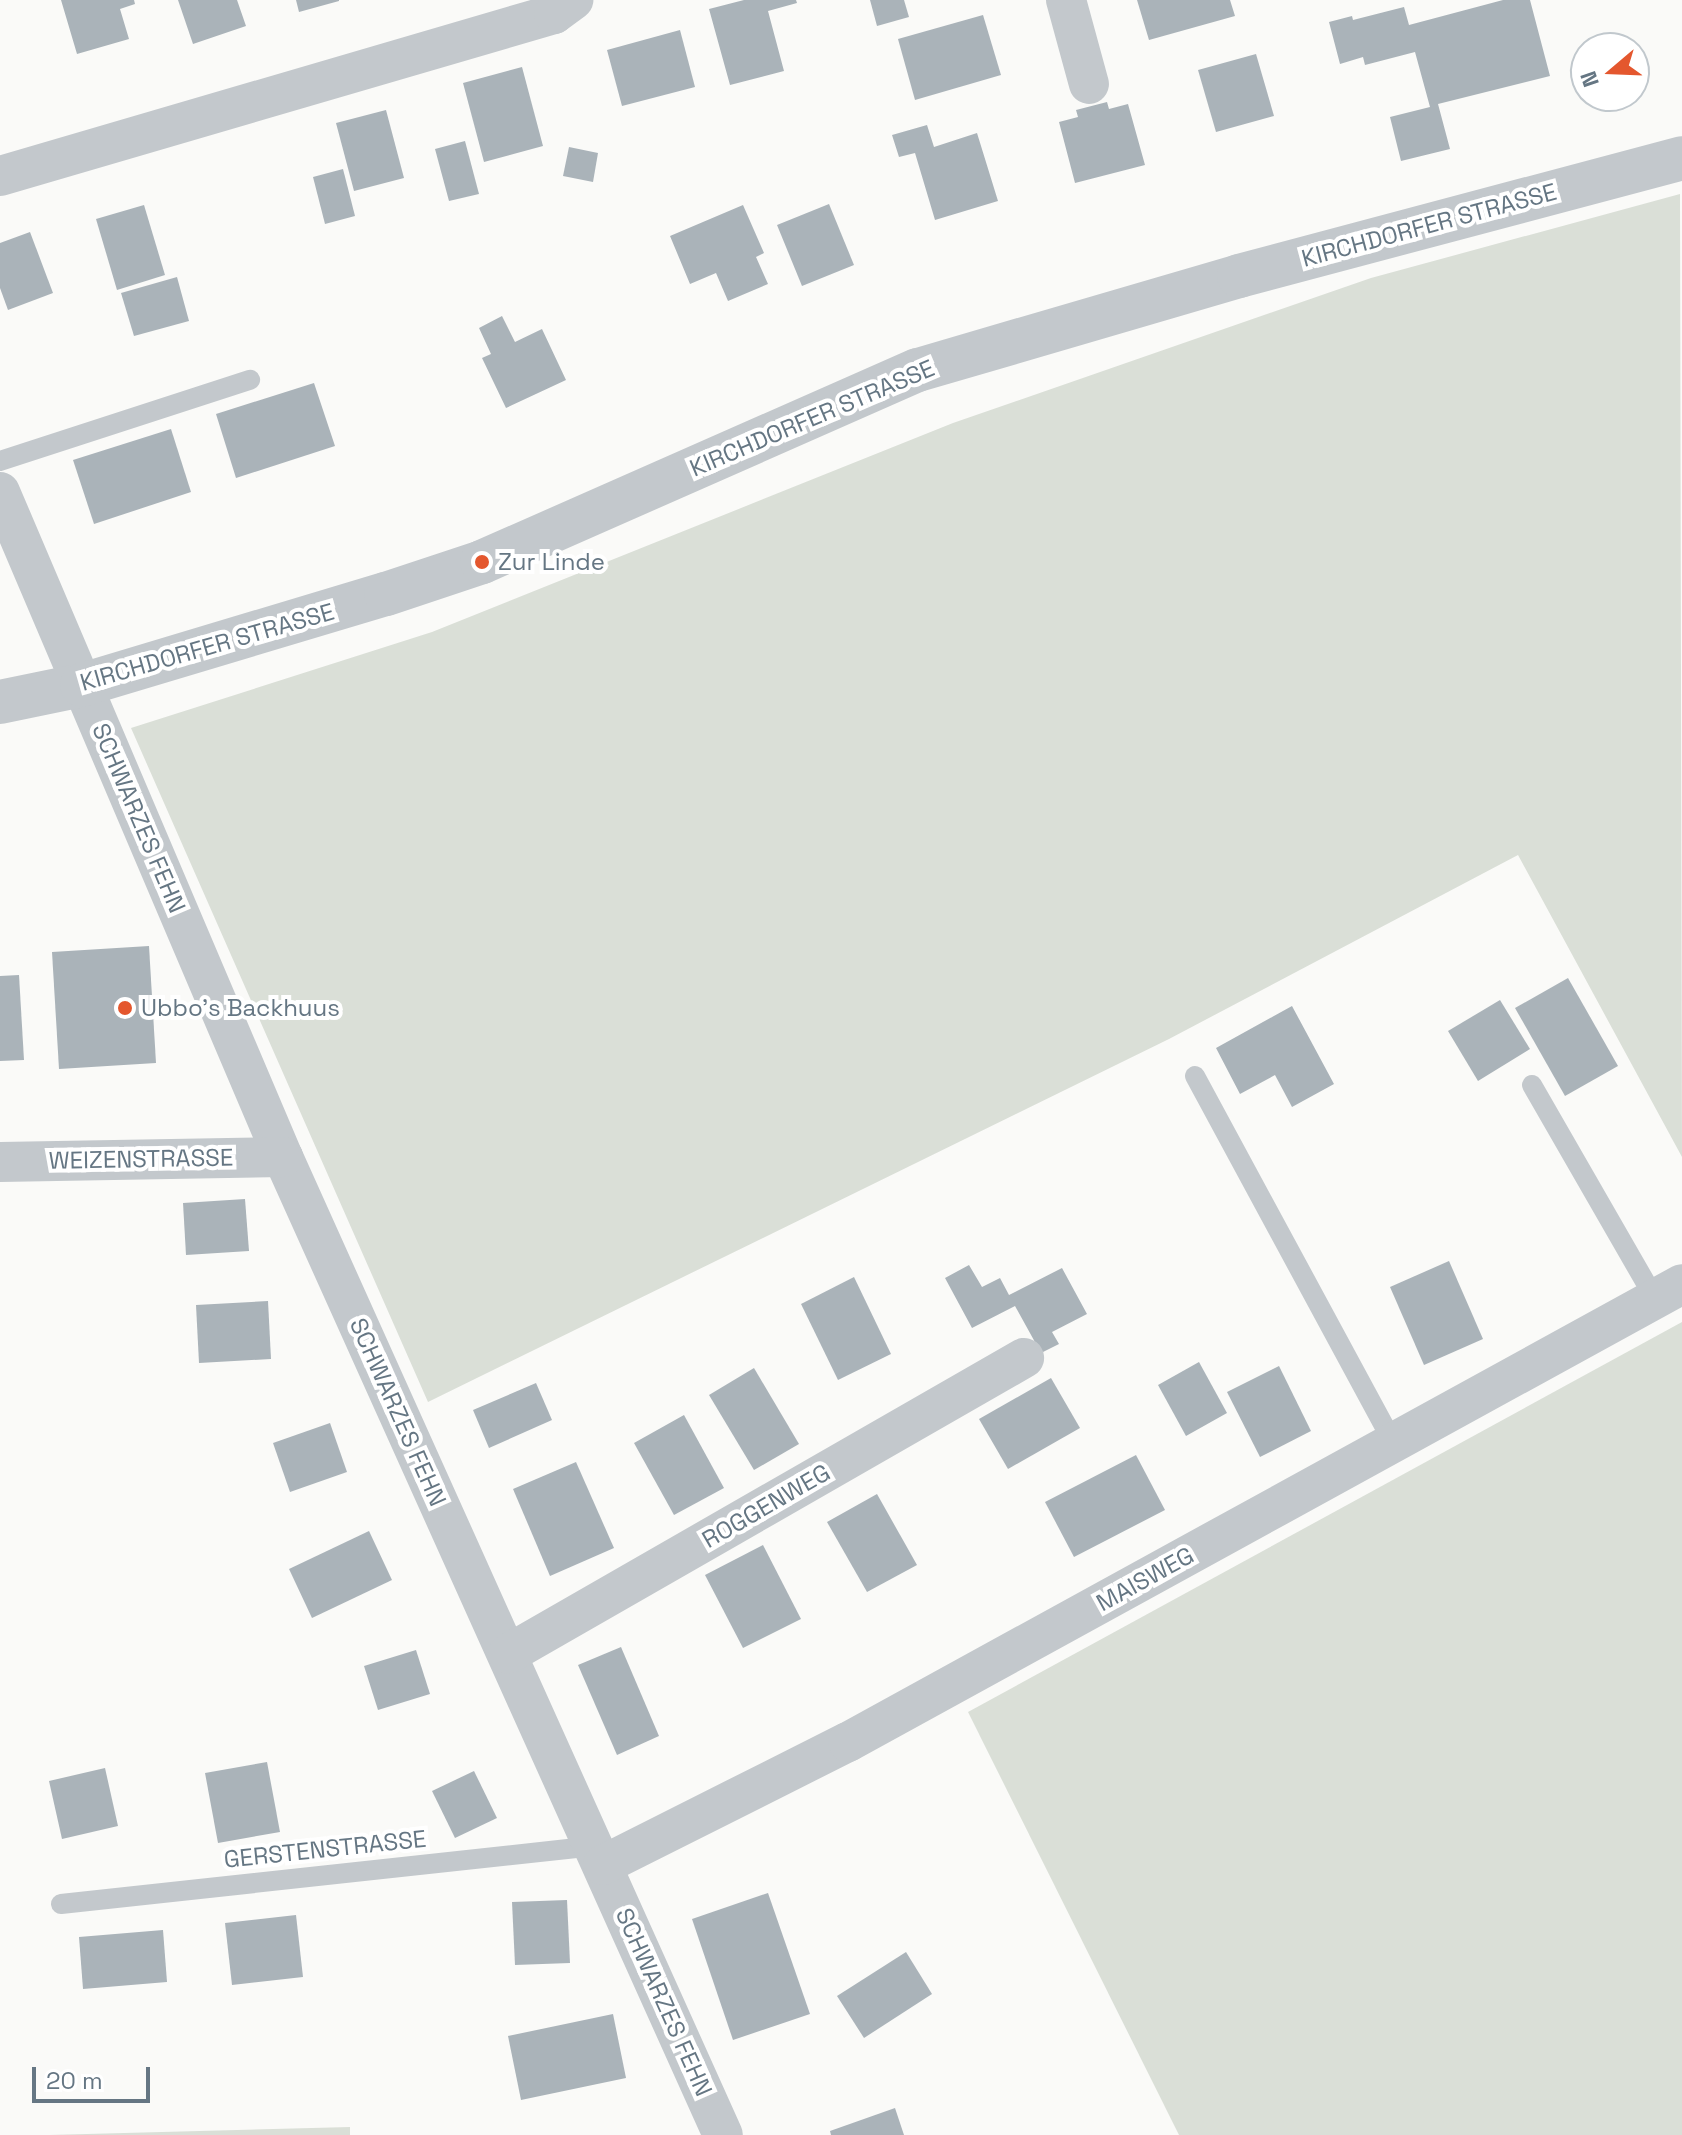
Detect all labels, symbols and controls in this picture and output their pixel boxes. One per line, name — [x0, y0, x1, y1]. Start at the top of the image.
north arrow — [1570, 32, 1650, 112]
text: N — [1574, 68, 1605, 91]
street label: KIRCHDORFER STRASSE — [1298, 177, 1560, 273]
street label: KIRCHDORFER STRASSE — [685, 353, 939, 483]
place label: Zur Linde — [498, 548, 605, 576]
marker: Zur Linde — [473, 553, 491, 571]
street label: KIRCHDORFER STRASSE — [77, 597, 337, 697]
street label: SCHWARZES FEHN — [86, 719, 192, 917]
place label: Ubbo's Backhuus — [141, 994, 340, 1022]
marker: Ubbo's Backhuus — [116, 999, 134, 1017]
street label: WEIZENSTRASSE — [48, 1143, 234, 1175]
street label: SCHWARZES FEHN — [344, 1313, 452, 1511]
street label: ROGGENWEG — [697, 1458, 835, 1554]
street label: MAISWEG — [1091, 1541, 1199, 1617]
street label: GERSTENSTRASSE — [222, 1824, 428, 1874]
street label: SCHWARZES FEHN — [610, 1903, 718, 2101]
scale bar — [36, 2051, 154, 2101]
text: 20 m — [46, 2065, 103, 2096]

